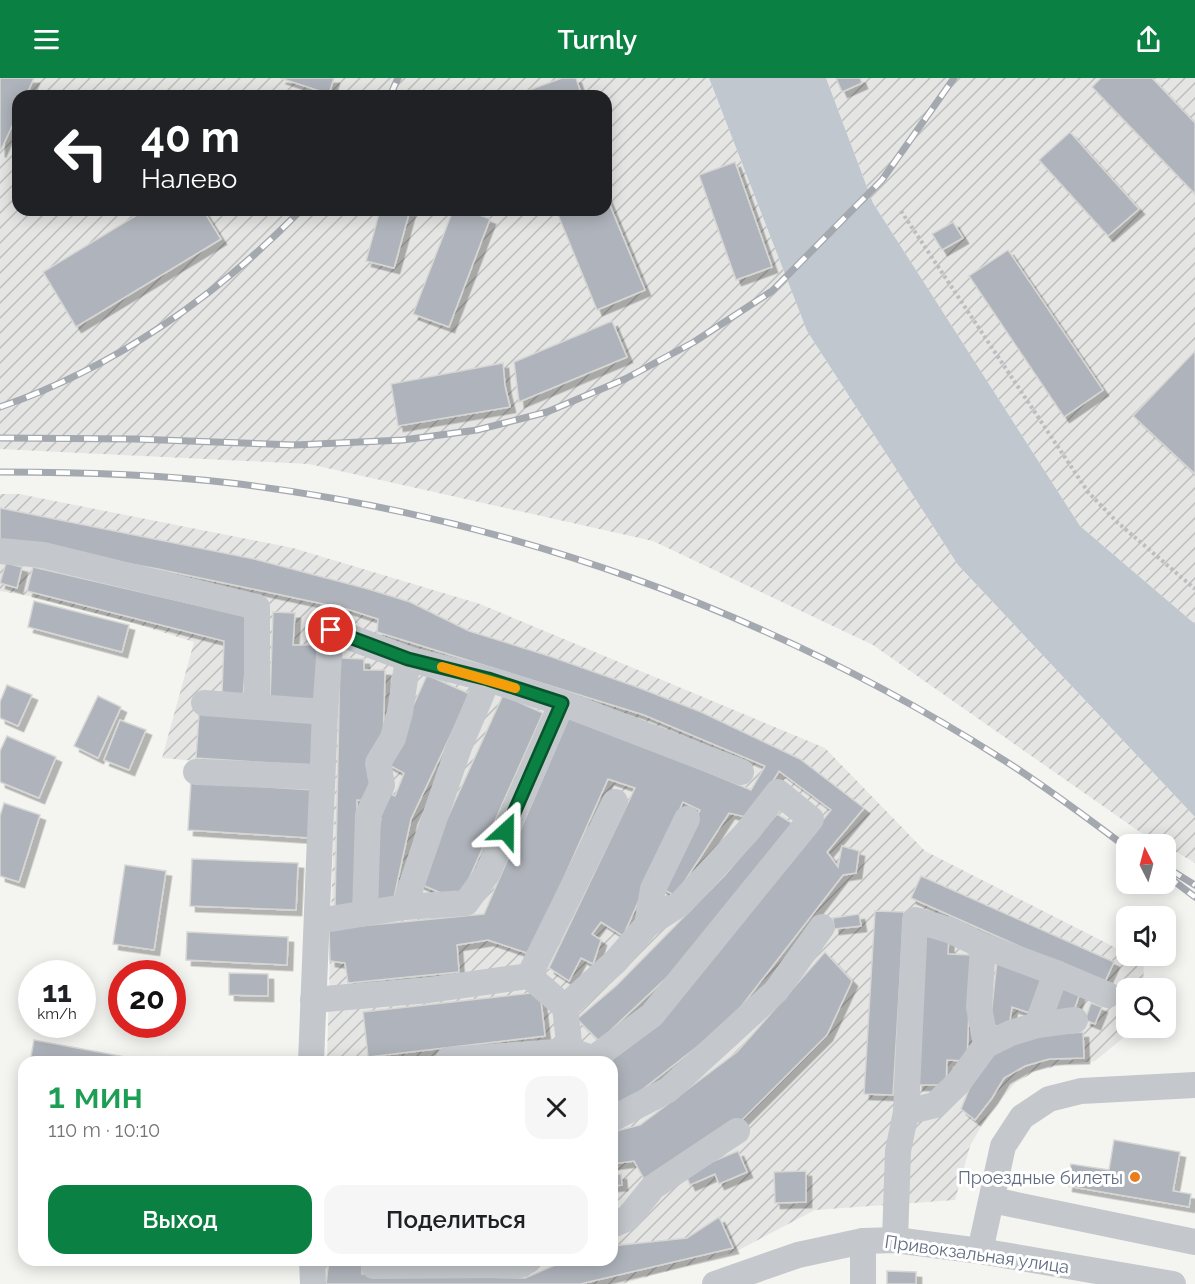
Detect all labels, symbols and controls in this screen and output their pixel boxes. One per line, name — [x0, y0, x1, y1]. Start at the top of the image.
icon: menu — [30, 23, 63, 56]
icon: share — [1132, 23, 1165, 56]
text: Turnly — [558, 24, 637, 55]
text: 40 m — [141, 113, 240, 162]
icon: left — [42, 114, 120, 192]
text: Налево — [141, 163, 237, 194]
pin — [305, 604, 356, 655]
icon: arrive — [314, 613, 347, 646]
position arrow — [474, 799, 538, 863]
north arrow — [1116, 834, 1176, 894]
map controls — [1116, 834, 1176, 1038]
button: sound — [1116, 906, 1176, 966]
speed limit sign: 20 — [108, 960, 186, 1038]
text: 11 — [42, 974, 72, 1009]
button: search — [1116, 978, 1176, 1038]
text: km/h — [37, 1005, 77, 1023]
text: 1 мин — [48, 1074, 143, 1116]
button: close — [525, 1076, 588, 1139]
text: 110 m · 10:10 — [48, 1118, 160, 1142]
place label: Проездные билеты — [958, 1167, 1123, 1188]
marker: Проездные билеты — [1128, 1170, 1142, 1184]
button: Выход — [48, 1185, 312, 1254]
button: Поделиться — [324, 1185, 588, 1254]
street label: Привокзальная улица — [883, 1231, 1071, 1277]

